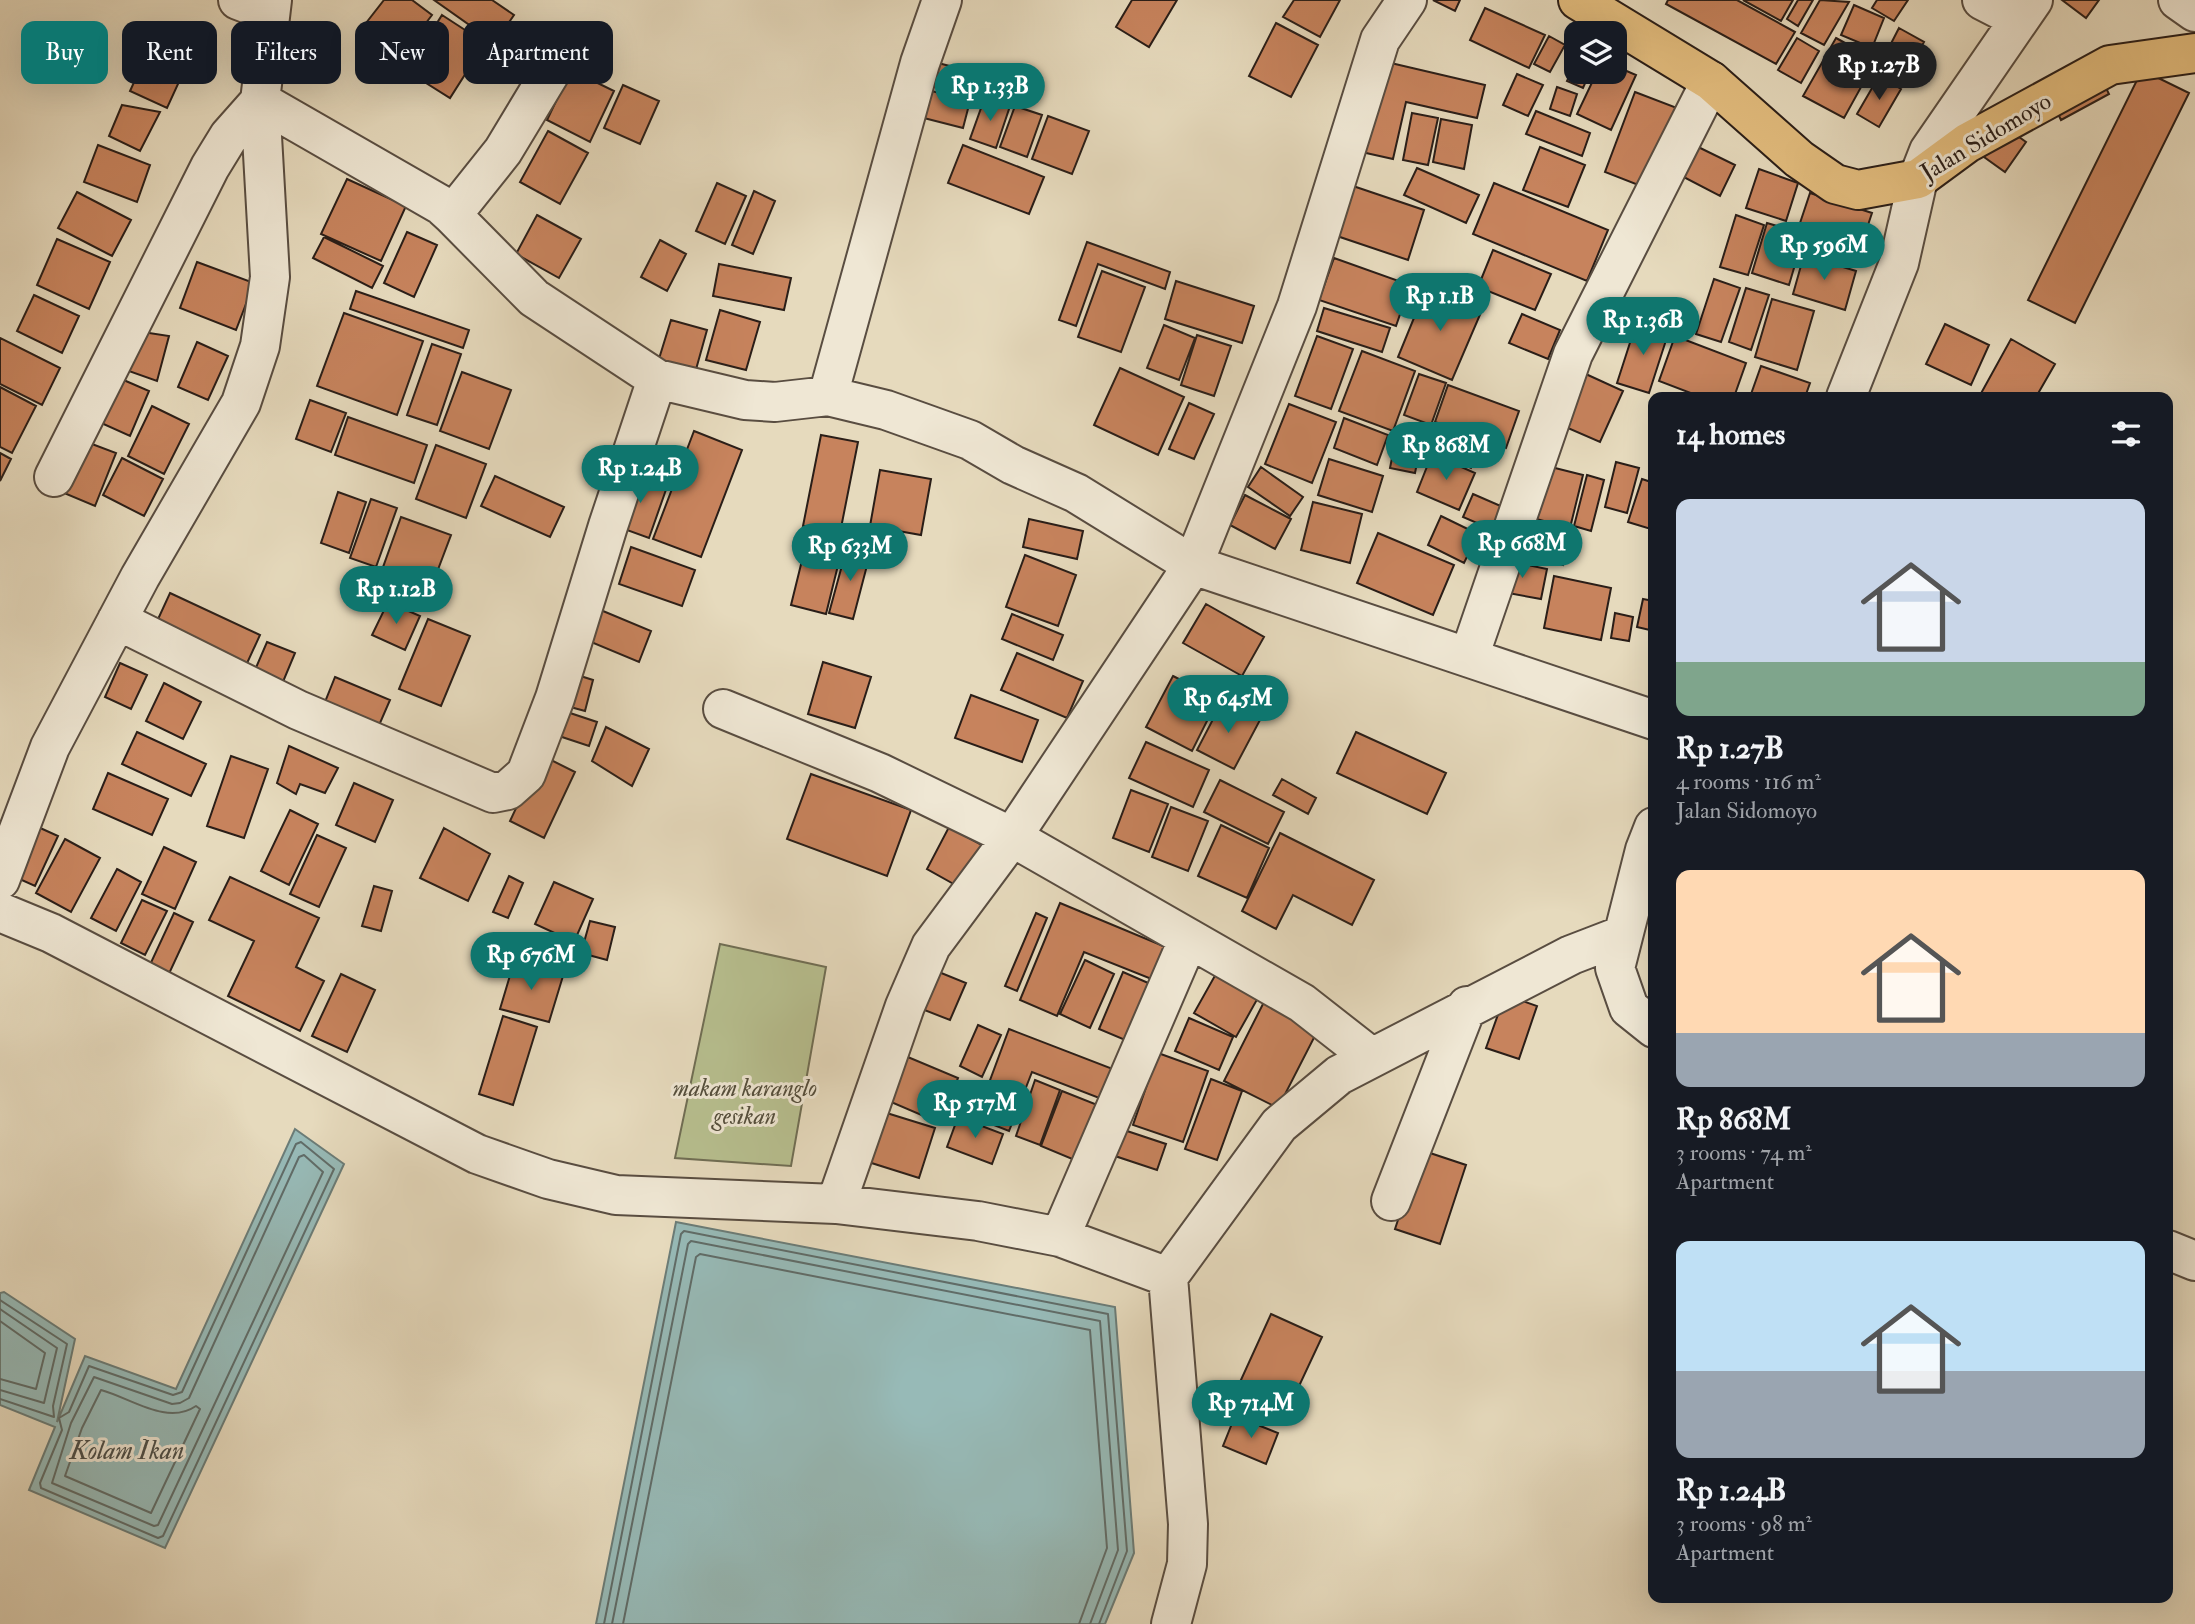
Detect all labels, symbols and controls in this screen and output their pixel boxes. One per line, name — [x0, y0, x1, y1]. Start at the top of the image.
chip: Buy — [21, 21, 108, 84]
chip: Rent — [122, 21, 217, 84]
chip: Filters — [231, 21, 341, 84]
chip: New — [355, 21, 449, 84]
chip: Apartment — [463, 21, 613, 84]
map controls — [1564, 21, 1627, 84]
button: layers — [1564, 21, 1627, 84]
pin: Rp 1.27B — [1807, 42, 1951, 102]
text: Rp 1.27B — [1838, 50, 1920, 79]
pin: Rp 1.33B — [918, 64, 1062, 123]
text: Rp 1.33B — [951, 71, 1029, 100]
street label: Jalan Sidomoyo — [1914, 86, 2057, 189]
pin: Rp 596M — [1759, 222, 1889, 282]
text: Rp 596M — [1780, 230, 1868, 259]
pin: Rp 1.1B — [1375, 274, 1505, 333]
text: Rp 1.1B — [1406, 281, 1474, 310]
pin: Rp 1.36B — [1571, 298, 1715, 357]
text: Rp 1.36B — [1602, 305, 1684, 334]
icon: filters — [2107, 415, 2145, 453]
text: 14 homes — [1676, 416, 1785, 453]
pin: Rp 868M — [1381, 422, 1511, 482]
text: Rp 868M — [1402, 430, 1490, 459]
pin: Rp 1.24B — [568, 446, 712, 505]
text: Rp 1.24B — [598, 453, 682, 482]
pin: Rp 668M — [1457, 520, 1587, 580]
pin: Rp 633M — [785, 524, 915, 583]
text: Rp 668M — [1477, 528, 1567, 557]
text: Rp 633M — [808, 531, 892, 560]
icon: home — [1848, 544, 1974, 670]
pin: Rp 1.12B — [324, 566, 468, 626]
text: Rp 1.12B — [356, 574, 436, 603]
pin: Rp 645M — [1163, 676, 1293, 735]
text: Rp 645M — [1183, 683, 1273, 712]
text: Rp 1.27B — [1676, 730, 1784, 767]
text: 4 rooms · 116 m² — [1676, 767, 1821, 796]
text: Jalan Sidomoyo — [1676, 796, 1817, 825]
icon: home — [1848, 915, 1974, 1041]
pin: Rp 676M — [466, 932, 596, 992]
text: Rp 676M — [487, 940, 575, 969]
park label: makam karanglo gesikan — [673, 1073, 817, 1132]
pin: Rp 517M — [910, 1080, 1040, 1140]
text: Rp 517M — [933, 1088, 1017, 1117]
text: Rp 868M — [1676, 1101, 1791, 1138]
text: 3 rooms · 74 m² — [1676, 1138, 1812, 1167]
text: Apartment — [1676, 1167, 1774, 1196]
icon: home — [1848, 1286, 1974, 1412]
pin: Rp 714M — [1186, 1380, 1316, 1440]
text: Rp 714M — [1208, 1388, 1294, 1417]
water label: Kolam Ikan — [68, 1435, 184, 1467]
text: Rp 1.24B — [1676, 1472, 1787, 1509]
text: 3 rooms · 98 m² — [1676, 1509, 1812, 1538]
text: Apartment — [1676, 1538, 1774, 1567]

